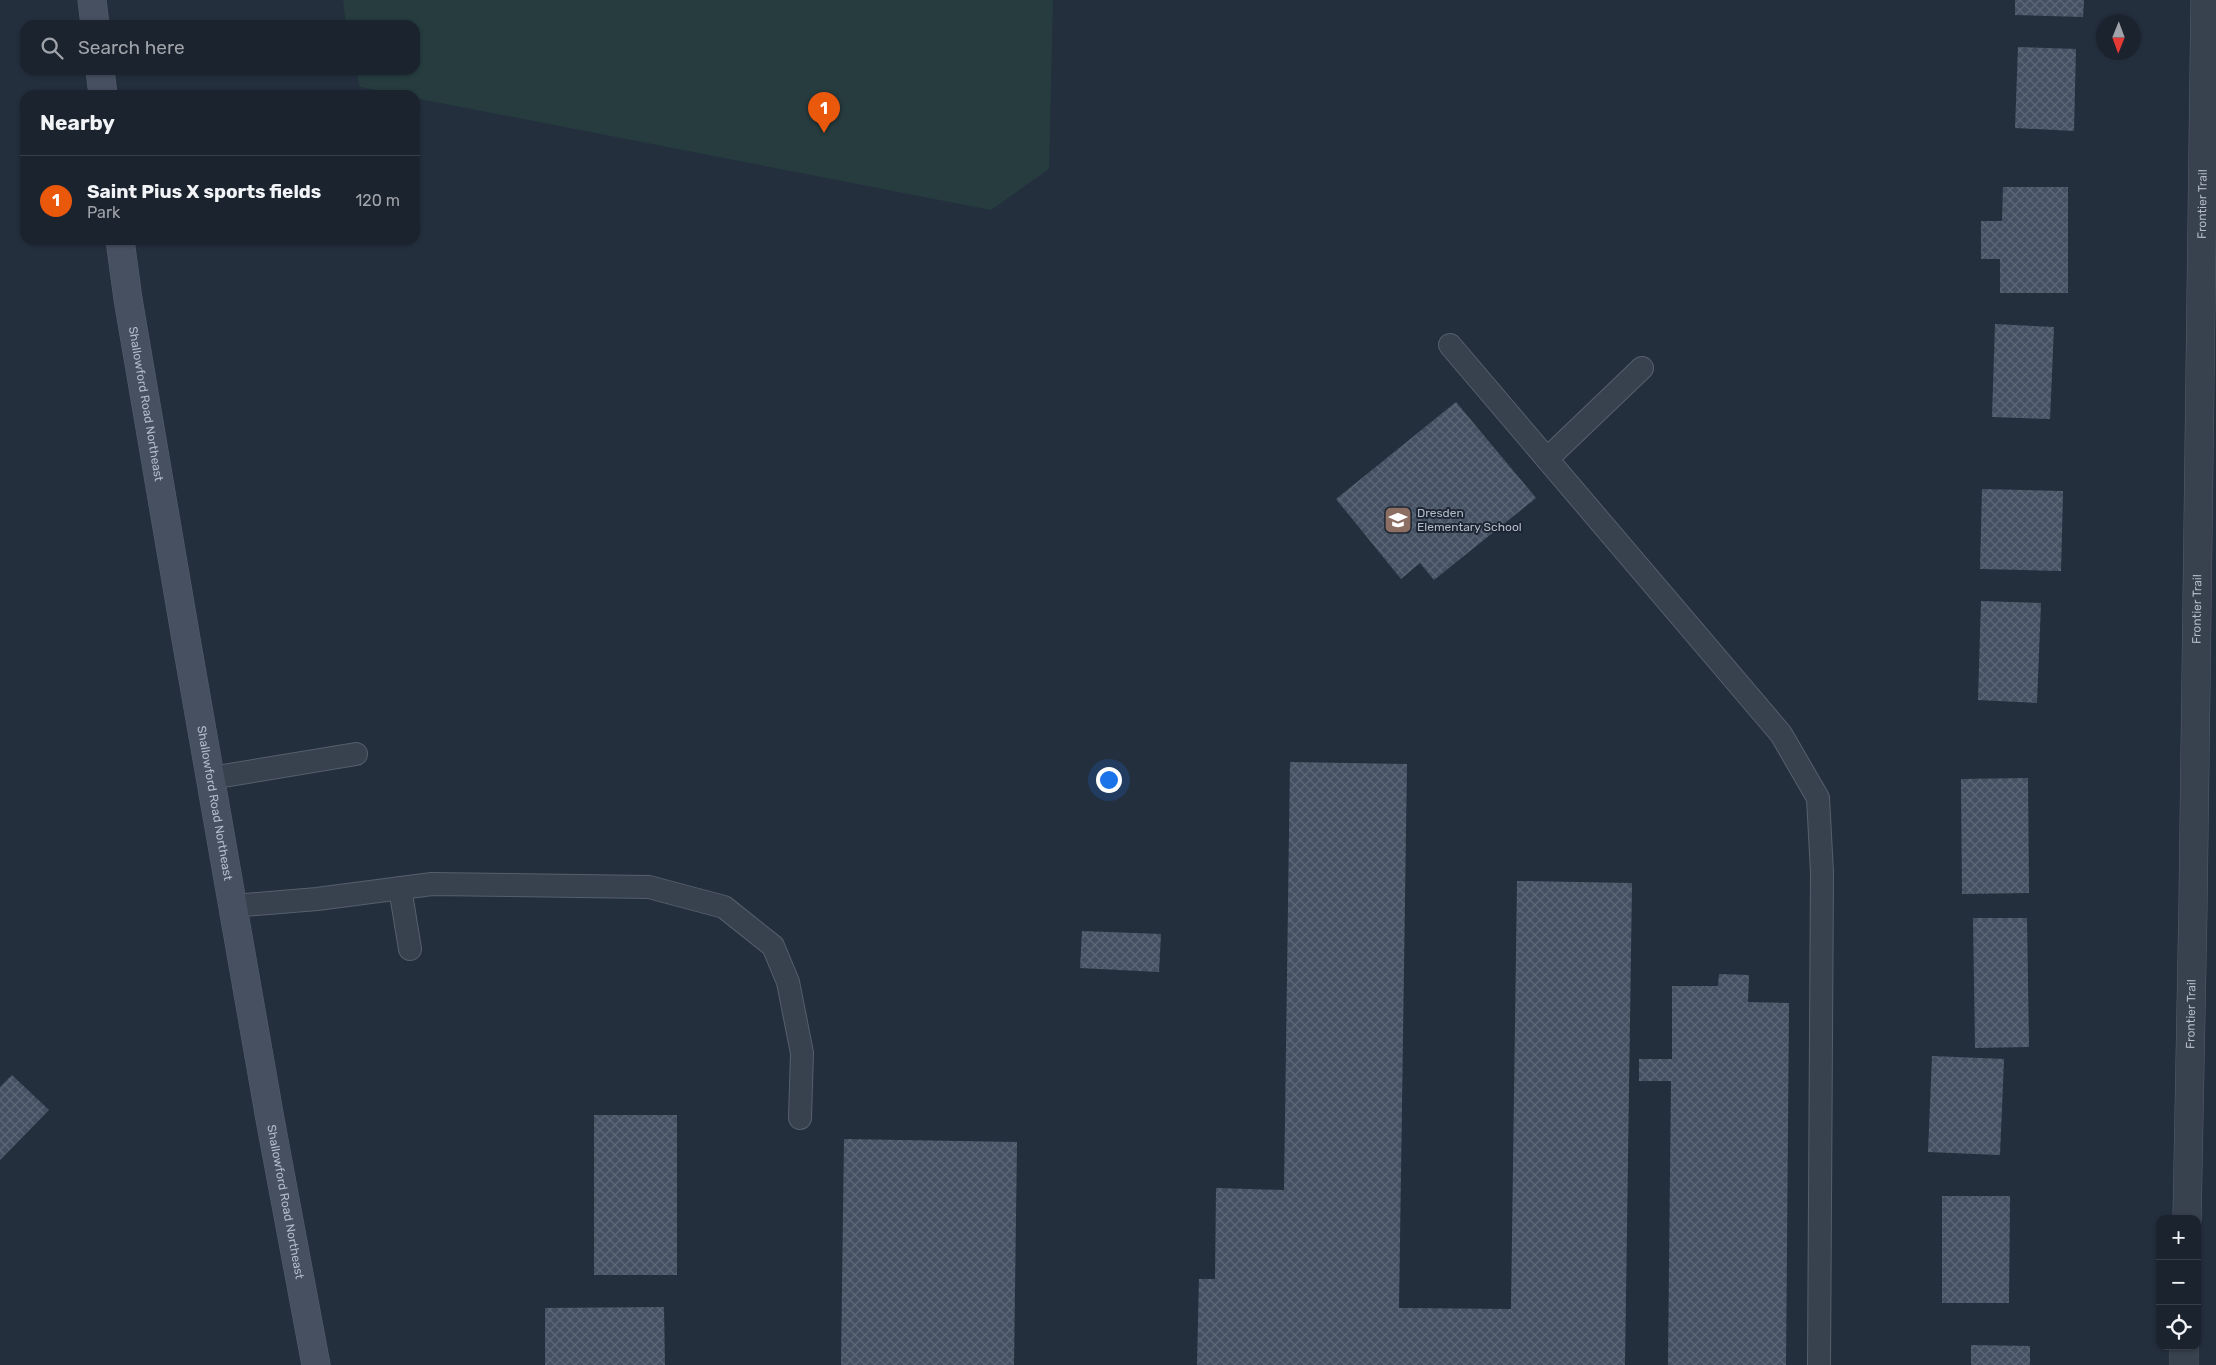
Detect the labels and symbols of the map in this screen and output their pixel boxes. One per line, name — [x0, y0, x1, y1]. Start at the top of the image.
north arrow — [2096, 15, 2141, 60]
pin: 1 — [808, 92, 840, 133]
street label: Frontier Trail — [2195, 169, 2210, 239]
street label: Shallowford Road Northeast — [126, 325, 166, 483]
school or university icon: Dresden Elementary School — [1383, 505, 1413, 535]
place label: Dresden Elementary School — [1417, 506, 1522, 534]
street label: Frontier Trail — [2189, 574, 2204, 644]
street label: Shallowford Road Northeast — [194, 725, 235, 882]
your location — [1096, 767, 1122, 793]
street label: Frontier Trail — [2183, 979, 2199, 1049]
street label: Shallowford Road Northeast — [264, 1123, 307, 1281]

